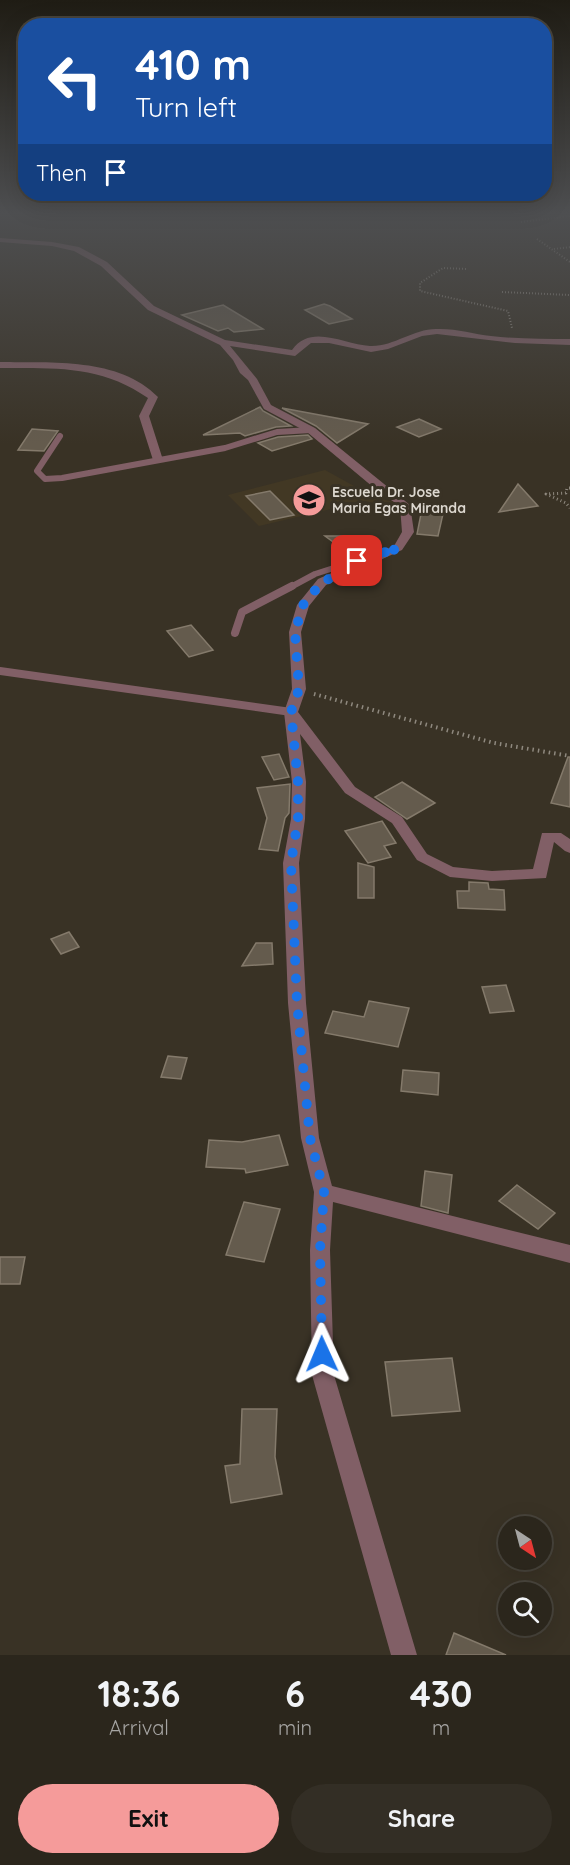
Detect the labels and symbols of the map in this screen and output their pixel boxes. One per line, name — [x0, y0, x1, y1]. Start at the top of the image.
school or university icon: Escuela Dr. Jose Maria Egas Miranda — [291, 482, 327, 518]
place label: Escuela Dr. Jose Maria Egas Miranda — [332, 483, 466, 517]
pin — [331, 535, 382, 586]
position arrow — [290, 1322, 354, 1386]
north arrow — [498, 1516, 552, 1570]

